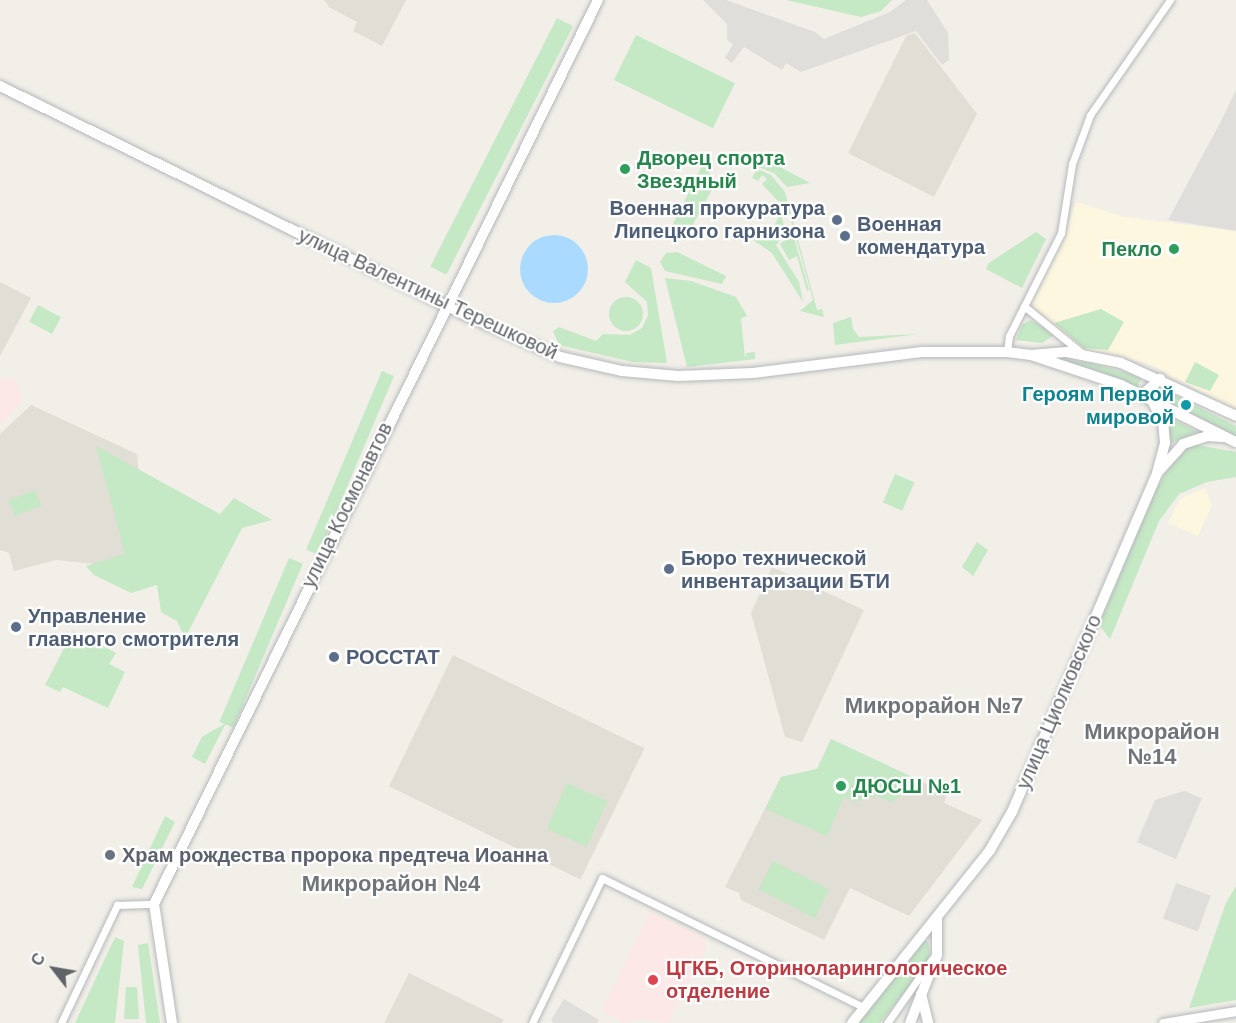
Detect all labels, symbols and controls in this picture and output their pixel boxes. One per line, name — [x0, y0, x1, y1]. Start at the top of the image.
place label: Дворец спорта Звездный — [637, 146, 785, 193]
marker: Дворец спорта Звездный — [618, 162, 632, 176]
place label: Военная прокуратура Липецкого гарнизона — [609, 196, 825, 243]
marker: Военная прокуратура Липецкого гарнизона — [830, 213, 844, 227]
place label: Военная комендатура — [857, 213, 985, 260]
street label: улица Валентины Терешковой — [294, 223, 562, 365]
marker: Военная комендатура — [838, 229, 852, 243]
place label: Пекло — [1102, 237, 1162, 261]
marker: Пекло — [1167, 242, 1181, 256]
place label: Героям Первой мировой — [1022, 382, 1174, 429]
marker: Героям Первой мировой — [1179, 398, 1193, 412]
street label: улица Космонавтов — [296, 418, 398, 592]
place label: Бюро технической инвентаризации БТИ — [681, 546, 890, 593]
marker: Бюро технической инвентаризации БТИ — [662, 562, 676, 576]
place label: Управление главного смотрителя — [28, 604, 239, 651]
street label: улица Циолковского — [1011, 611, 1107, 793]
marker: Управление главного смотрителя — [9, 620, 23, 634]
place label: РОССТАТ — [346, 645, 440, 669]
marker: РОССТАТ — [327, 650, 341, 664]
district label: Микрорайон №7 — [845, 693, 1023, 719]
district label: Микрорайон №14 — [1084, 718, 1220, 770]
place label: ДЮСШ №1 — [853, 774, 961, 798]
marker: ДЮСШ №1 — [834, 779, 848, 793]
place label: Храм рождества пророка предтеча Иоанна — [122, 843, 548, 867]
marker: Храм рождества пророка предтеча Иоанна — [103, 848, 117, 862]
district label: Микрорайон №4 — [302, 871, 480, 897]
north arrow — [24, 939, 84, 999]
text: С — [28, 950, 48, 969]
place label: ЦГКБ, Оториноларингологическое отделение — [666, 957, 1007, 1004]
marker: ЦГКБ, Оториноларингологическое отделение — [644, 971, 662, 989]

